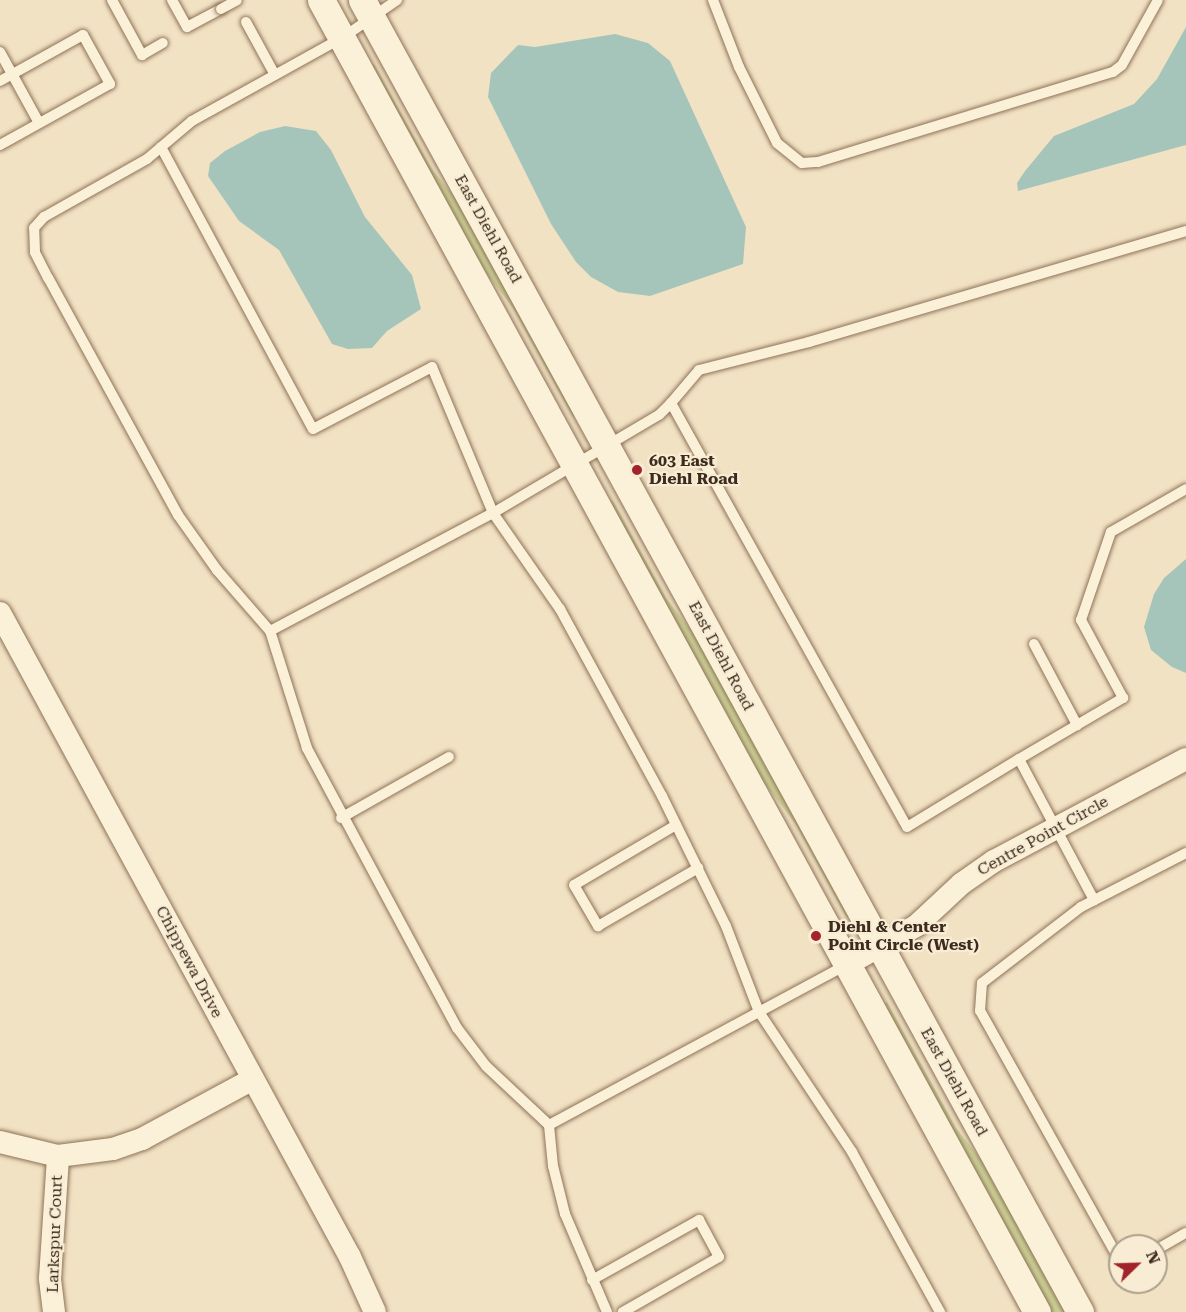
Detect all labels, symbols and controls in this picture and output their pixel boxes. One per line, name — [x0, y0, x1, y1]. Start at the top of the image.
street label: East Diehl Road — [450, 171, 526, 287]
place label: 603 East Diehl Road — [649, 451, 738, 489]
marker: 603 East Diehl Road — [630, 463, 644, 477]
street label: East Diehl Road — [684, 598, 758, 714]
street label: Centre Point Circle — [974, 792, 1112, 880]
street label: Chippewa Drive — [151, 903, 227, 1021]
place label: Diehl & Center Point Circle (West) — [828, 917, 979, 955]
marker: Diehl & Center Point Circle (West) — [809, 929, 823, 943]
street label: East Diehl Road — [916, 1024, 992, 1140]
street label: Larkspur Court — [43, 1175, 67, 1293]
north arrow — [1108, 1234, 1168, 1294]
text: N — [1142, 1248, 1164, 1267]

